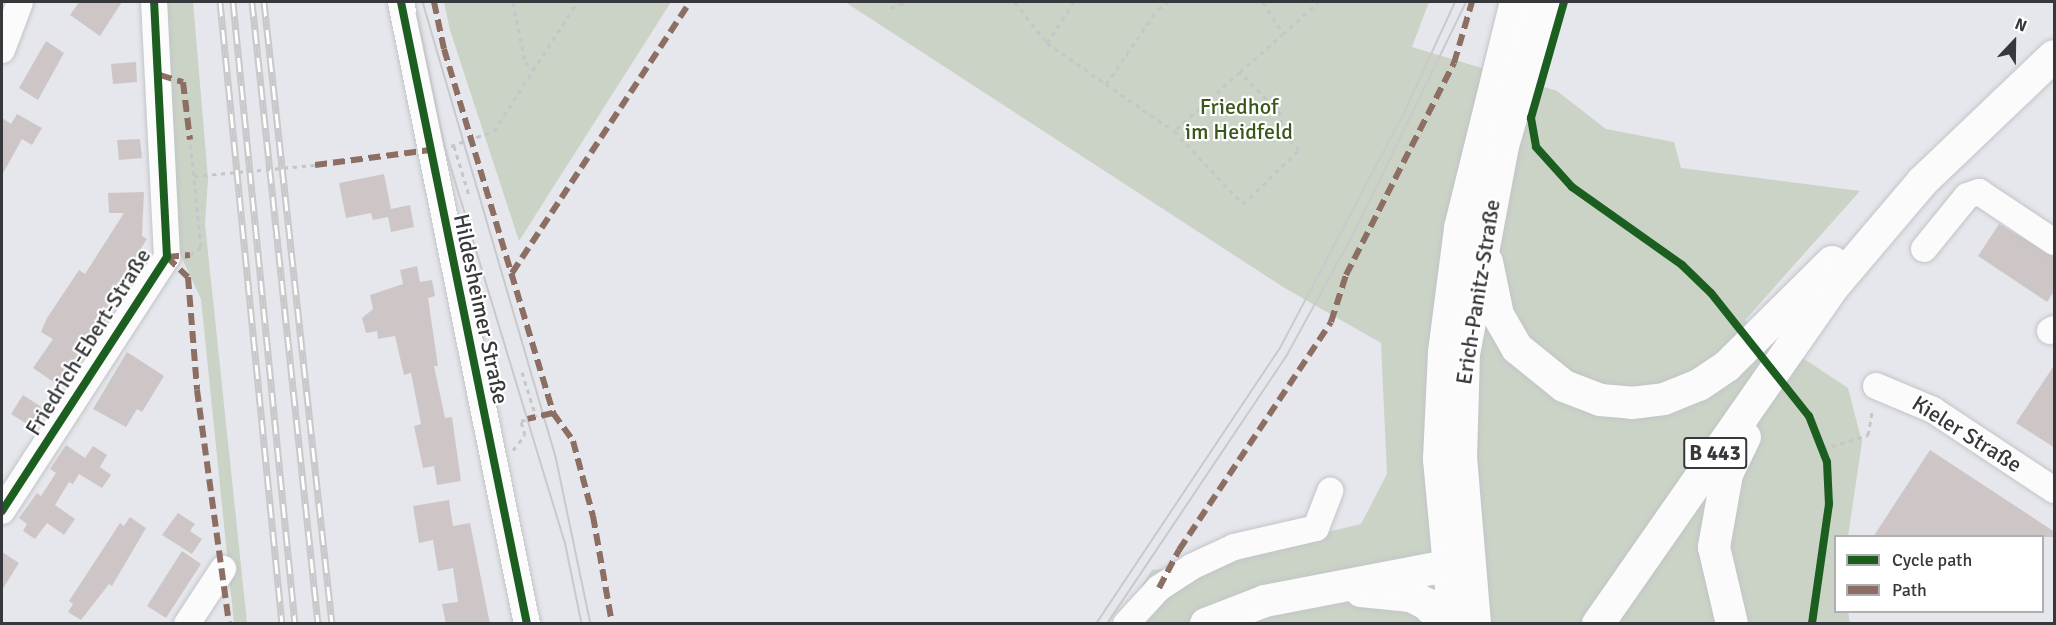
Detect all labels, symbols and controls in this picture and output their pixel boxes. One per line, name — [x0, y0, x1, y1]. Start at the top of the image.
north arrow — [1984, 12, 2044, 72]
text: N — [2012, 14, 2030, 37]
park label: Friedhof im Heidfeld — [1185, 93, 1293, 144]
street label: Erich-Panitz-Straße — [1450, 198, 1506, 386]
street label: Hildesheimer Straße — [448, 212, 514, 406]
street label: Friedrich-Ebert-Straße — [20, 244, 156, 440]
street label: Kieler Straße — [1907, 390, 2027, 478]
road number: B 443 — [1682, 435, 1748, 471]
legend — [1834, 535, 2044, 613]
text: Cycle path — [1892, 549, 1972, 571]
text: Path — [1892, 579, 1927, 601]

